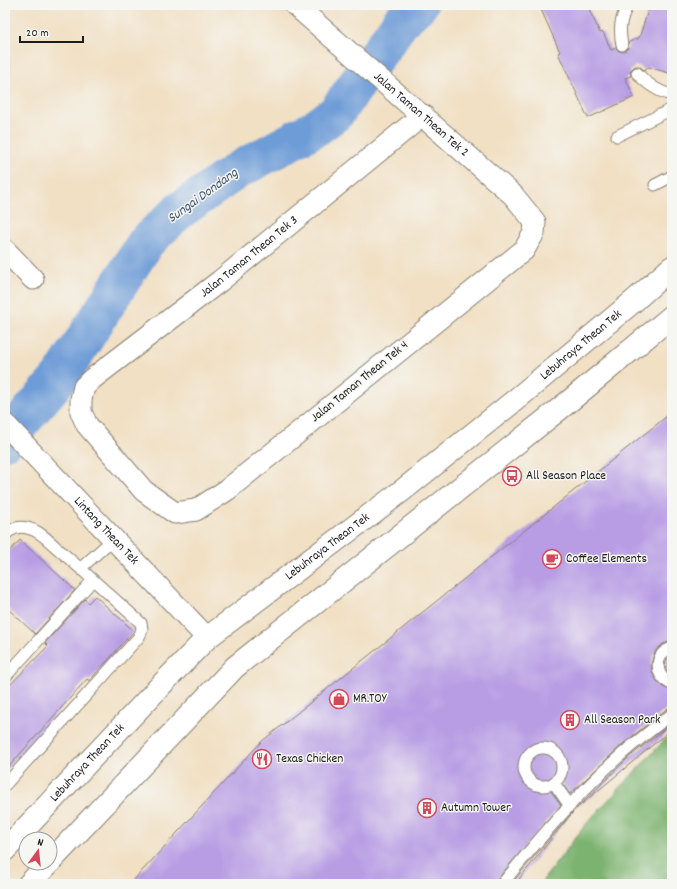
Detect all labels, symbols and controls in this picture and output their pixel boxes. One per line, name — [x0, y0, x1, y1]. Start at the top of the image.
scale bar — [20, 18, 83, 44]
text: 20 m — [26, 25, 49, 42]
street label: Jalan Taman Thean Tek 2 — [369, 68, 473, 162]
water label: Sungai Dondang — [164, 163, 243, 228]
street label: Jalan Taman Thean Tek 3 — [196, 211, 302, 302]
street label: Lebuhraya Thean Tek — [536, 305, 626, 385]
street label: Jalan Taman Thean Tek 4 — [307, 337, 413, 427]
bus stop icon: All Season Place — [501, 465, 523, 487]
place label: All Season Place — [526, 467, 606, 486]
street label: Lintang Thean Tek — [69, 493, 143, 569]
street label: Lebuhraya Thean Tek — [281, 509, 374, 585]
cafe icon: Coffee Elements — [541, 548, 563, 570]
place label: Coffee Elements — [566, 550, 647, 569]
shop icon: MR.TOY — [328, 688, 350, 710]
place label: MR.TOY — [353, 690, 388, 709]
building icon: All Season Park — [559, 709, 581, 731]
place label: All Season Park — [584, 711, 660, 730]
street label: Lebuhraya Thean Tek — [46, 719, 129, 806]
restaurant icon: Texas Chicken — [251, 748, 273, 770]
place label: Texas Chicken — [276, 750, 343, 769]
building icon: Autumn Tower — [416, 797, 438, 819]
place label: Autumn Tower — [441, 799, 511, 818]
north arrow — [18, 831, 58, 871]
text: N — [35, 835, 45, 852]

